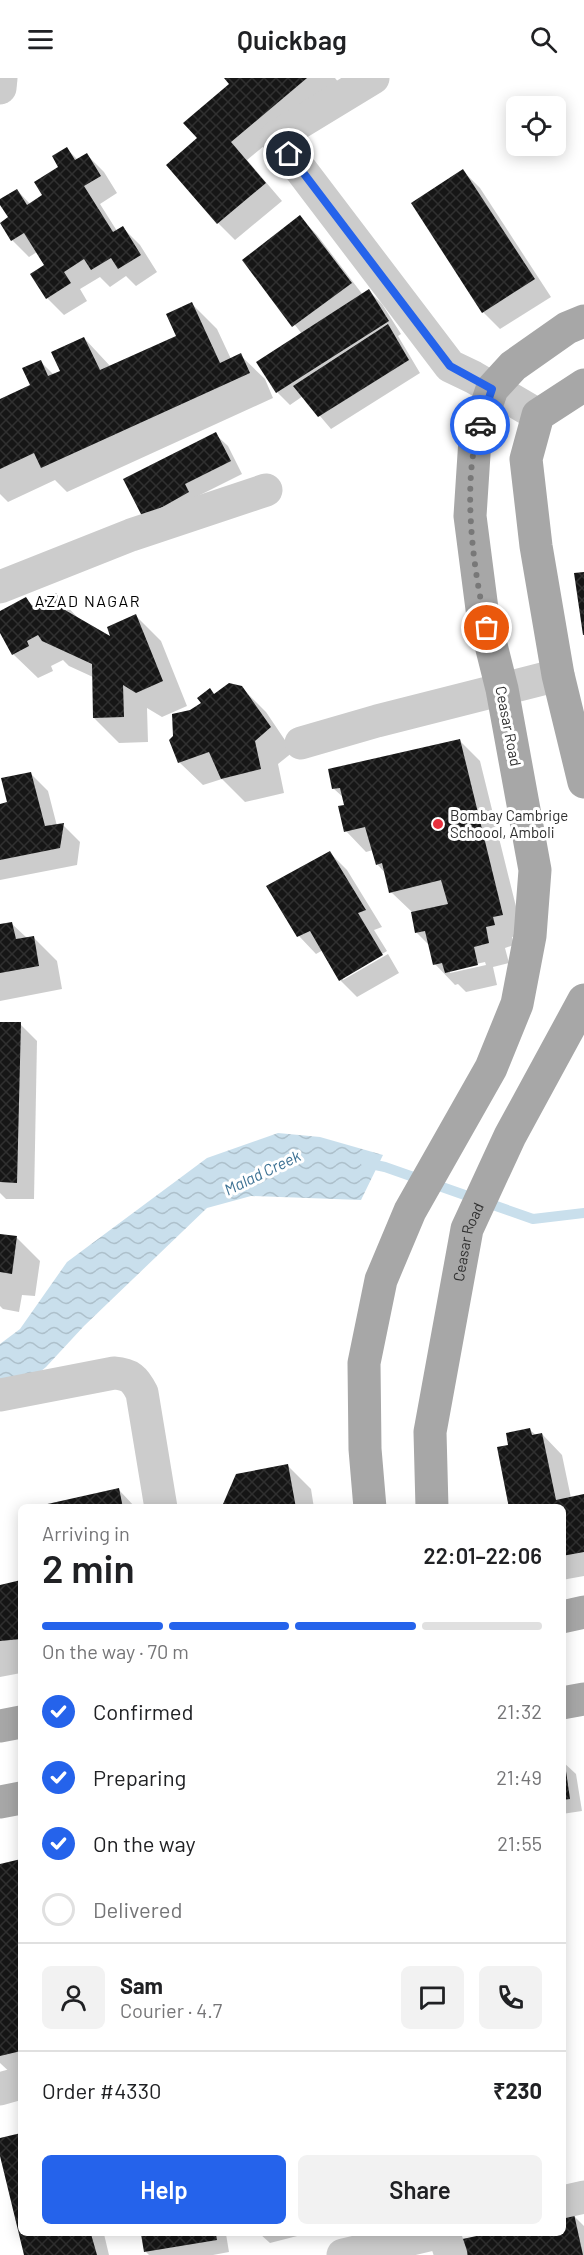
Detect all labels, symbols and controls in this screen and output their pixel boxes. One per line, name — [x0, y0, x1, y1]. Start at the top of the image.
icon: menu — [24, 23, 57, 56]
text: Quickbag — [237, 23, 347, 55]
icon: search — [527, 23, 560, 56]
map controls — [506, 96, 566, 156]
button: locate — [506, 96, 566, 156]
pin — [263, 128, 314, 179]
icon: home — [272, 137, 305, 170]
courier — [450, 395, 510, 455]
icon: car — [464, 409, 497, 442]
district label: AZAD NAGAR — [35, 591, 141, 610]
pin — [461, 602, 512, 653]
icon: bag — [470, 611, 503, 644]
street label: Ceasar Road — [492, 684, 526, 768]
place label: Bombay Cambrige Schoool, Amboli — [450, 806, 568, 841]
marker: Bombay Cambrige Schoool, Amboli — [431, 817, 445, 831]
water label: Malad Creek — [221, 1145, 303, 1199]
street label: Ceasar Road — [449, 1200, 487, 1283]
text: Arriving in — [42, 1521, 130, 1545]
text: 22:01–22:06 — [424, 1542, 542, 1568]
text: 2 min — [42, 1544, 135, 1591]
text: On the way · 70 m — [42, 1639, 189, 1663]
icon: check — [42, 1695, 75, 1728]
text: Confirmed — [93, 1698, 193, 1724]
text: 21:32 — [497, 1699, 542, 1723]
icon: check — [42, 1761, 75, 1794]
text: Preparing — [93, 1764, 186, 1790]
text: 21:49 — [496, 1765, 542, 1789]
icon: check — [42, 1827, 75, 1860]
text: On the way — [93, 1830, 196, 1856]
text: 21:55 — [497, 1831, 542, 1855]
text: Delivered — [93, 1896, 182, 1922]
button: person — [42, 1966, 105, 2029]
button: chat — [401, 1966, 464, 2029]
button: phone — [479, 1966, 542, 2029]
text: Sam — [120, 1972, 163, 1998]
text: Courier · 4.7 — [120, 1998, 222, 2022]
text: Order #4330 — [42, 2077, 161, 2103]
text: ₹230 — [493, 2077, 542, 2103]
button: Help — [42, 2155, 286, 2224]
button: Share — [298, 2155, 542, 2224]

